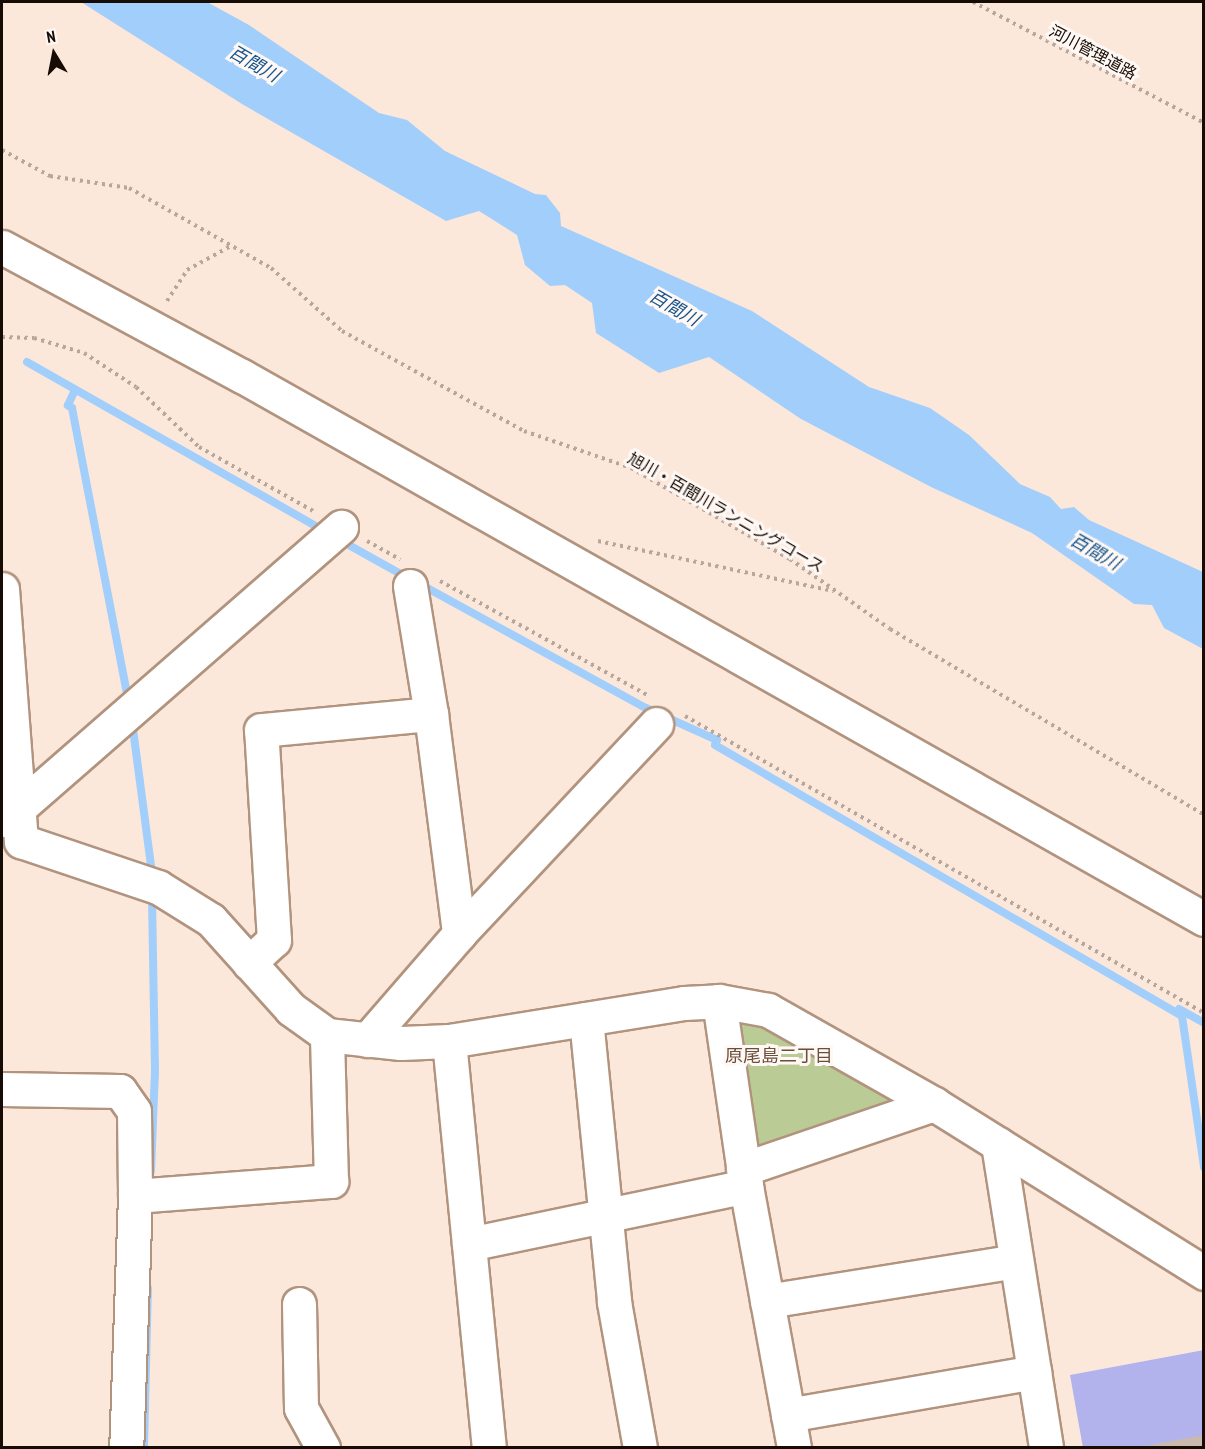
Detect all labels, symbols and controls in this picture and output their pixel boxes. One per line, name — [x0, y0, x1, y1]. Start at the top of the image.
street label: 河川管理道路 — [1046, 21, 1140, 83]
north arrow — [24, 24, 84, 84]
text: N — [45, 26, 57, 47]
water label: 百間川 — [225, 41, 283, 87]
water label: 百間川 — [645, 285, 703, 331]
street label: 旭川・百間川ランニングコース — [624, 448, 828, 576]
water label: 百間川 — [1066, 529, 1124, 575]
district label: 原尾島二丁目 — [725, 1045, 833, 1067]

